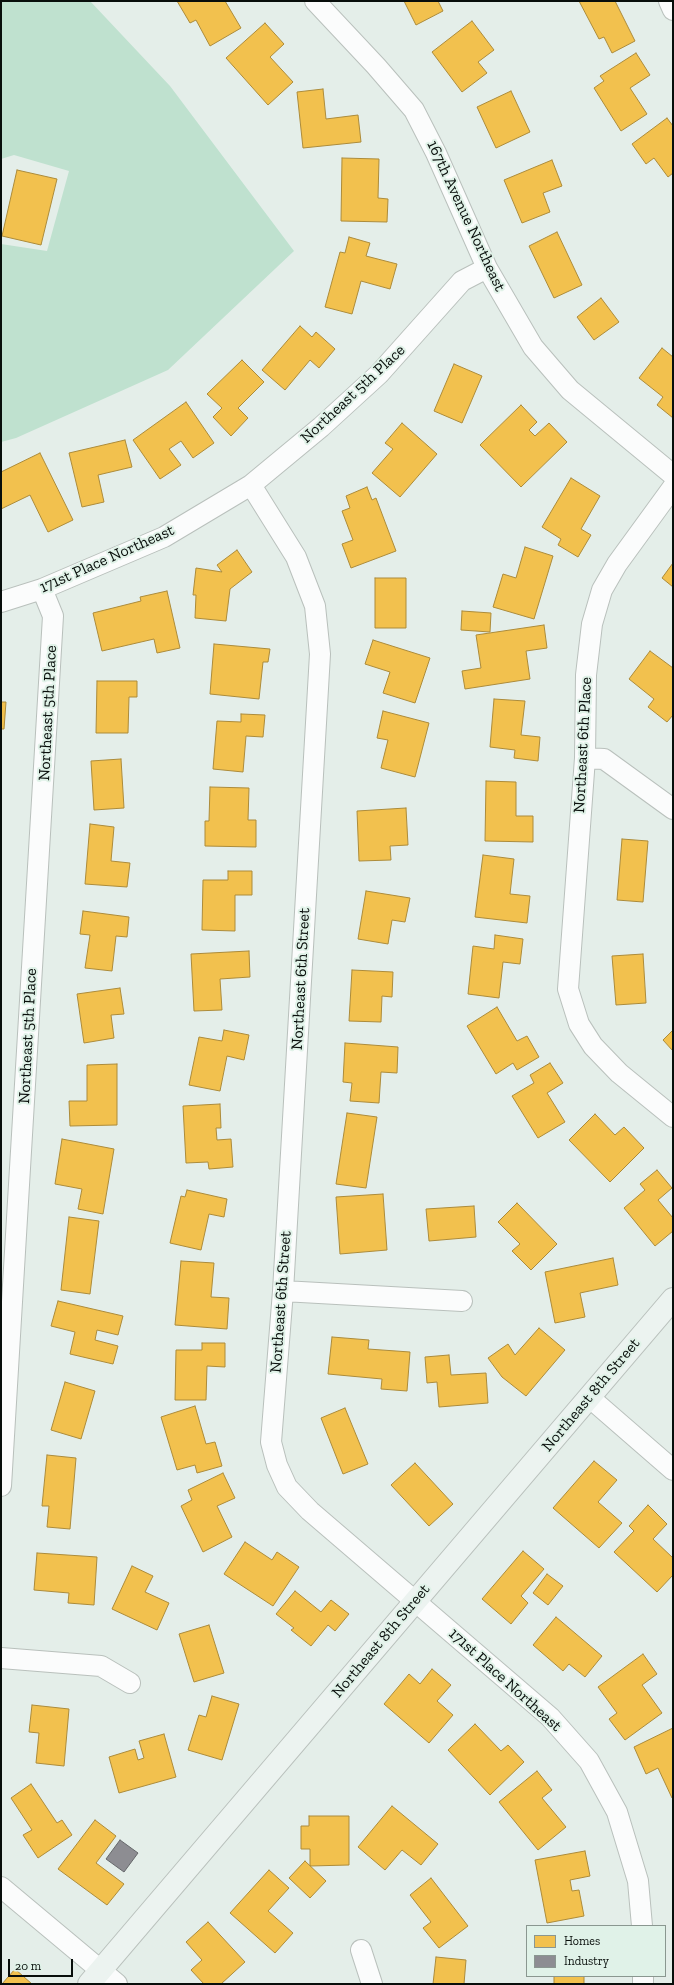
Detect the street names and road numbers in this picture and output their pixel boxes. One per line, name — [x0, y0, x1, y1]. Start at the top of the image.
street label: 167th Avenue Northeast — [423, 137, 509, 295]
street label: Northeast 5th Place — [297, 341, 409, 447]
street label: 171st Place Northeast — [37, 521, 177, 597]
street label: Northeast 5th Place — [35, 645, 61, 781]
street label: Northeast 6th Place — [570, 676, 596, 814]
street label: Northeast 6th Street — [288, 907, 314, 1051]
street label: Northeast 5th Place — [15, 968, 41, 1104]
street label: Northeast 6th Street — [266, 1230, 296, 1374]
street label: Northeast 8th Street — [538, 1334, 644, 1456]
street label: Northeast 8th Street — [328, 1580, 434, 1702]
street label: 171st Place Northeast — [445, 1624, 565, 1736]

